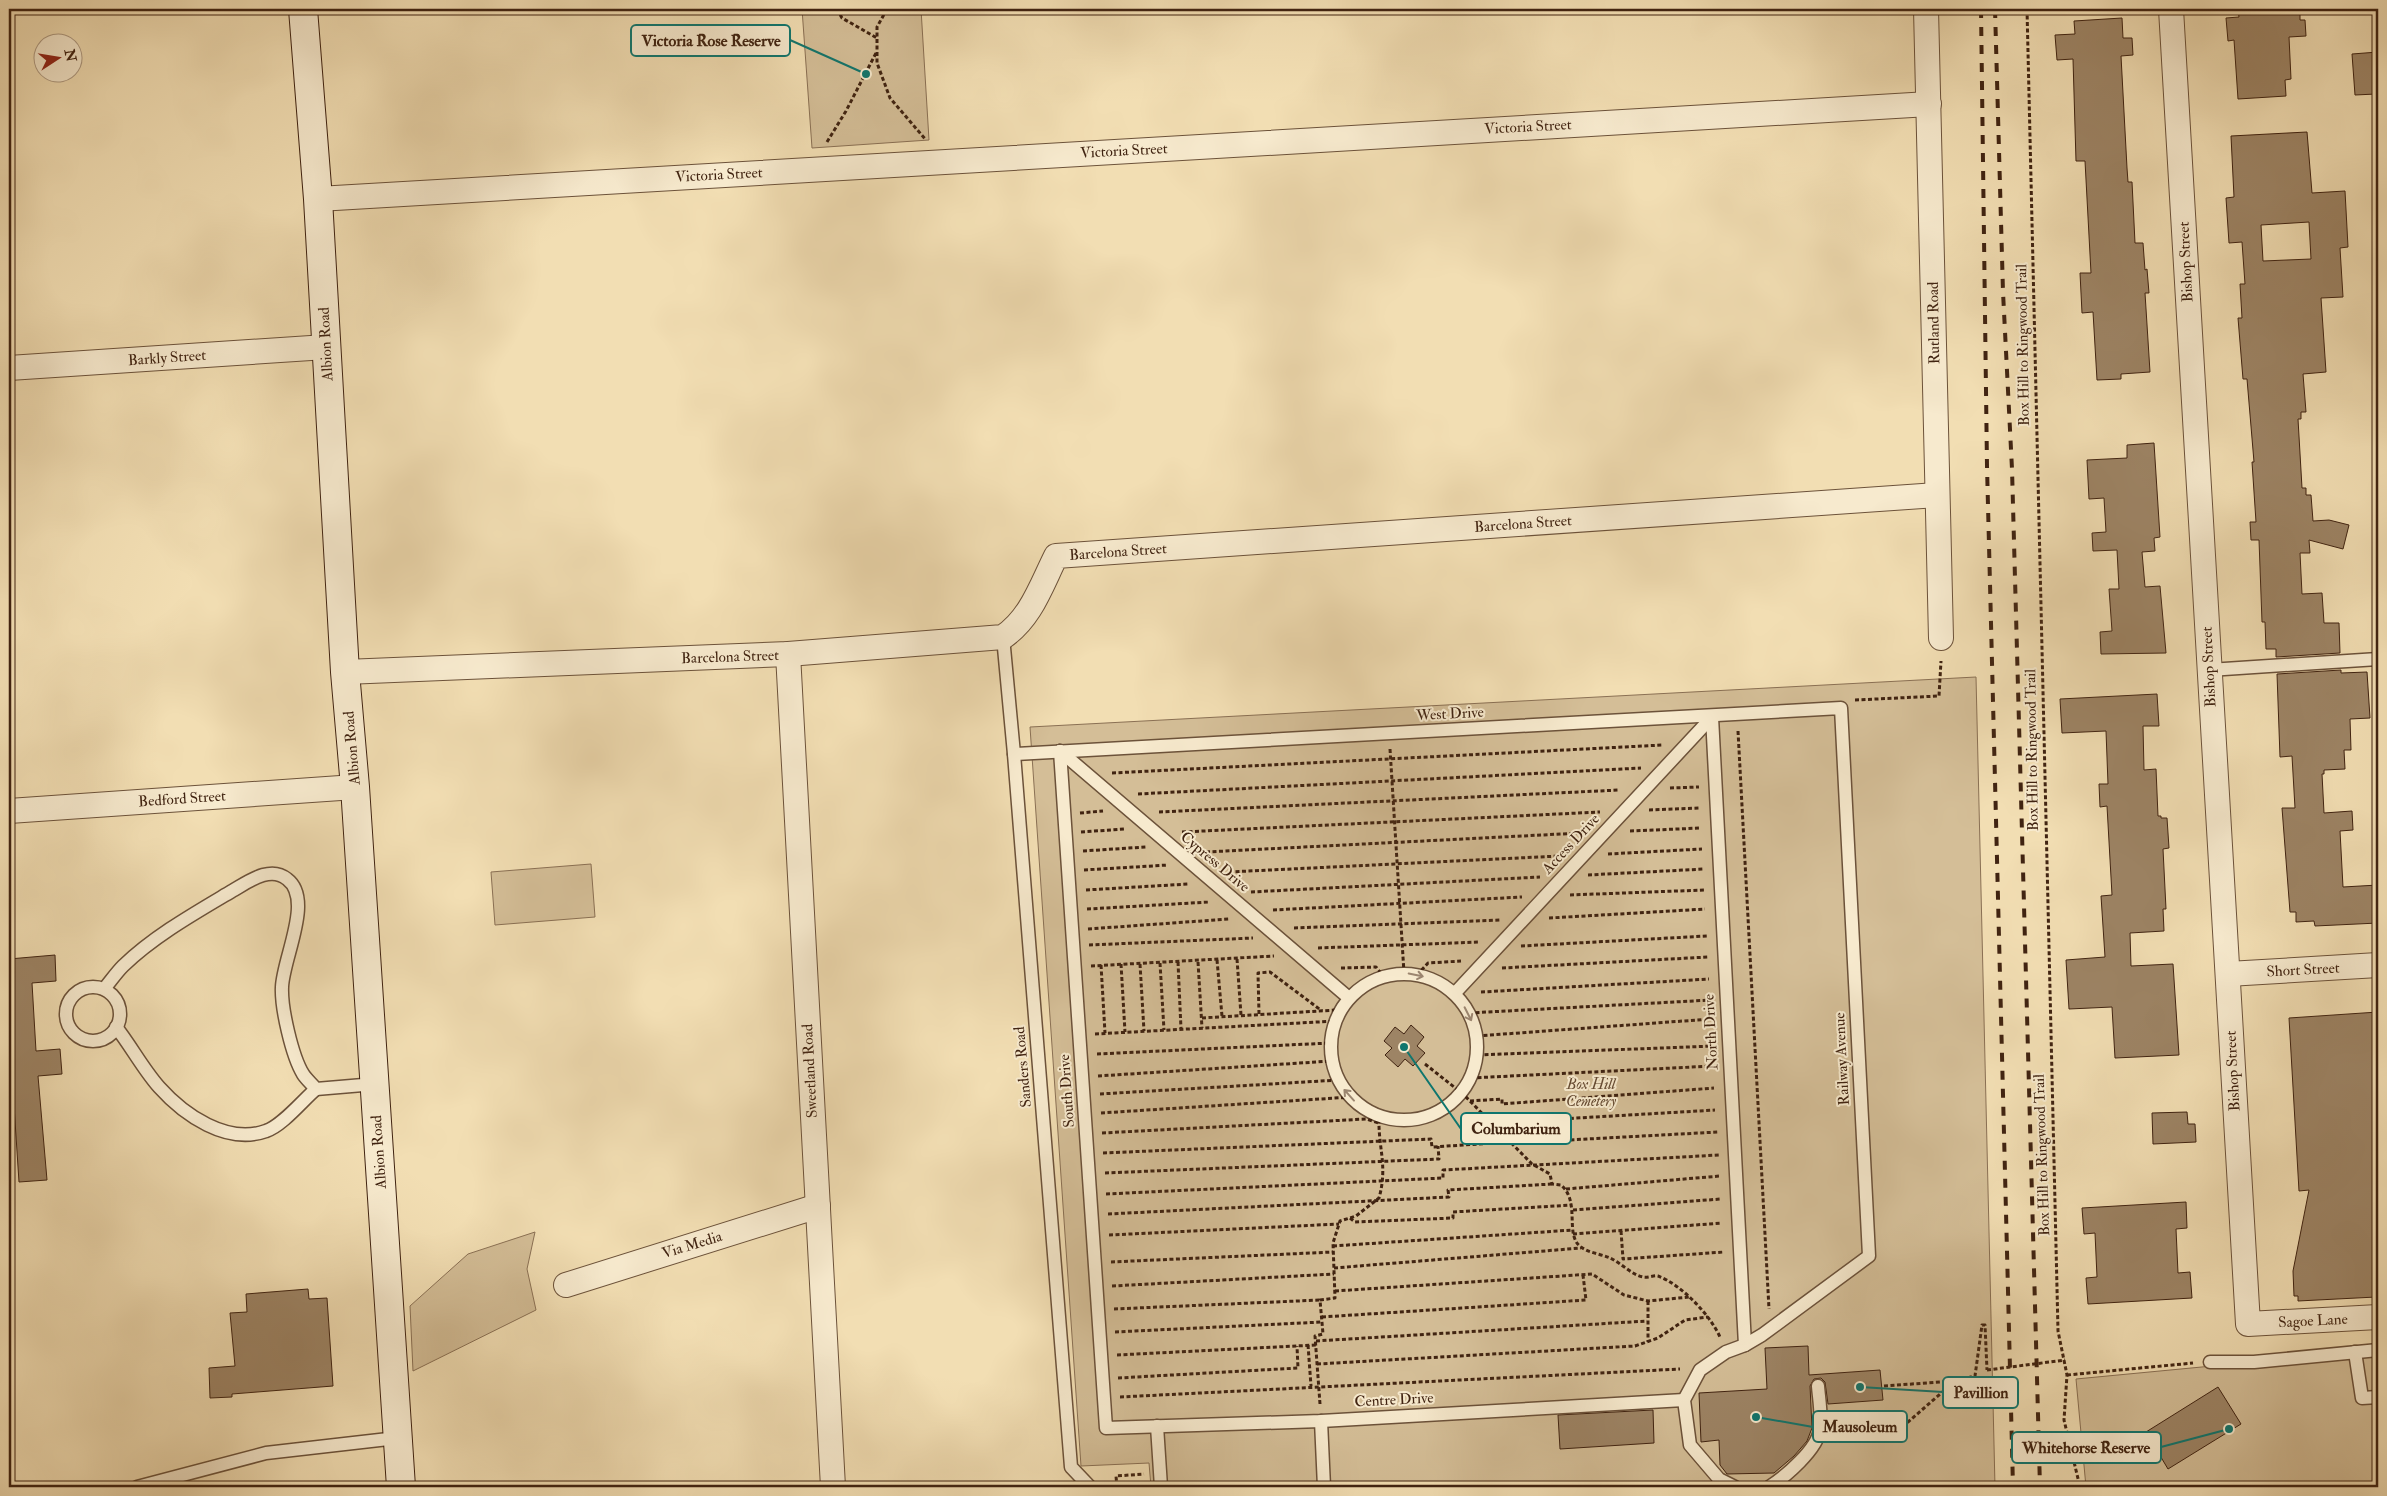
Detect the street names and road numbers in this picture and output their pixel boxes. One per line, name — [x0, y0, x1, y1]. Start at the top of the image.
street label: Victoria Street — [1484, 115, 1572, 139]
street label: Victoria Street — [1080, 139, 1168, 163]
street label: Victoria Street — [675, 163, 763, 187]
street label: Bishop Street — [2174, 221, 2199, 303]
street label: Box Hill to Ringwood Trail — [2012, 264, 2034, 426]
street label: Rutland Road — [1924, 281, 1944, 365]
street label: Albion Road — [315, 306, 337, 382]
street label: Barkly Street — [127, 346, 207, 370]
street label: Barcelona Street — [1473, 511, 1573, 537]
street label: Barcelona Street — [1068, 539, 1168, 565]
street label: Bishop Street — [2197, 626, 2222, 708]
street label: Barcelona Street — [681, 646, 779, 668]
street label: Box Hill to Ringwood Trail — [2021, 669, 2043, 831]
street label: West Drive — [1415, 703, 1484, 725]
street label: Albion Road — [339, 710, 365, 787]
street label: Bedford Street — [138, 786, 227, 812]
street label: Access Drive — [1538, 810, 1604, 879]
street label: Cypress Drive — [1176, 828, 1254, 897]
street label: Short Street — [2266, 959, 2340, 981]
street label: North Drive — [1700, 993, 1722, 1071]
street label: Railway Avenue — [1830, 1012, 1854, 1106]
street label: Sweetland Road — [798, 1023, 822, 1119]
street label: Sanders Road — [1010, 1025, 1036, 1108]
street label: Bishop Street — [2221, 1030, 2246, 1112]
street label: South Drive — [1055, 1054, 1079, 1128]
street label: Box Hill to Ringwood Trail — [2030, 1073, 2054, 1236]
street label: Albion Road — [367, 1114, 391, 1191]
street label: Via Media — [660, 1227, 725, 1263]
street label: Sagoe Lane — [2278, 1310, 2348, 1332]
street label: Centre Drive — [1354, 1388, 1434, 1412]

